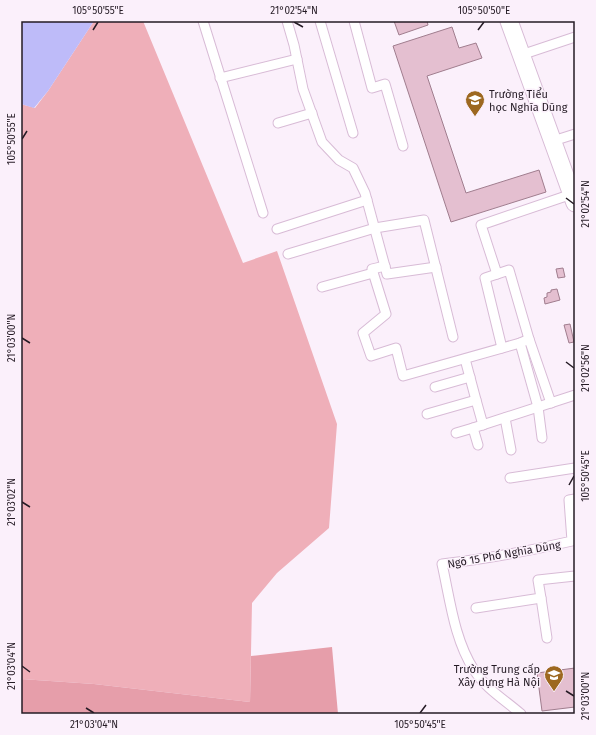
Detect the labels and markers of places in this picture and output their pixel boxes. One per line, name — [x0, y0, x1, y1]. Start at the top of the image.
place label: Trường Tiểu học Nghĩa Dũng — [489, 87, 568, 114]
school or university icon: Trường Tiểu học Nghĩa Dũng — [464, 89, 486, 117]
place label: Trường Trung cấp Xây dựng Hà Nội — [454, 663, 540, 689]
school or university icon: Trường Trung cấp Xây dựng Hà Nội — [543, 664, 565, 692]

